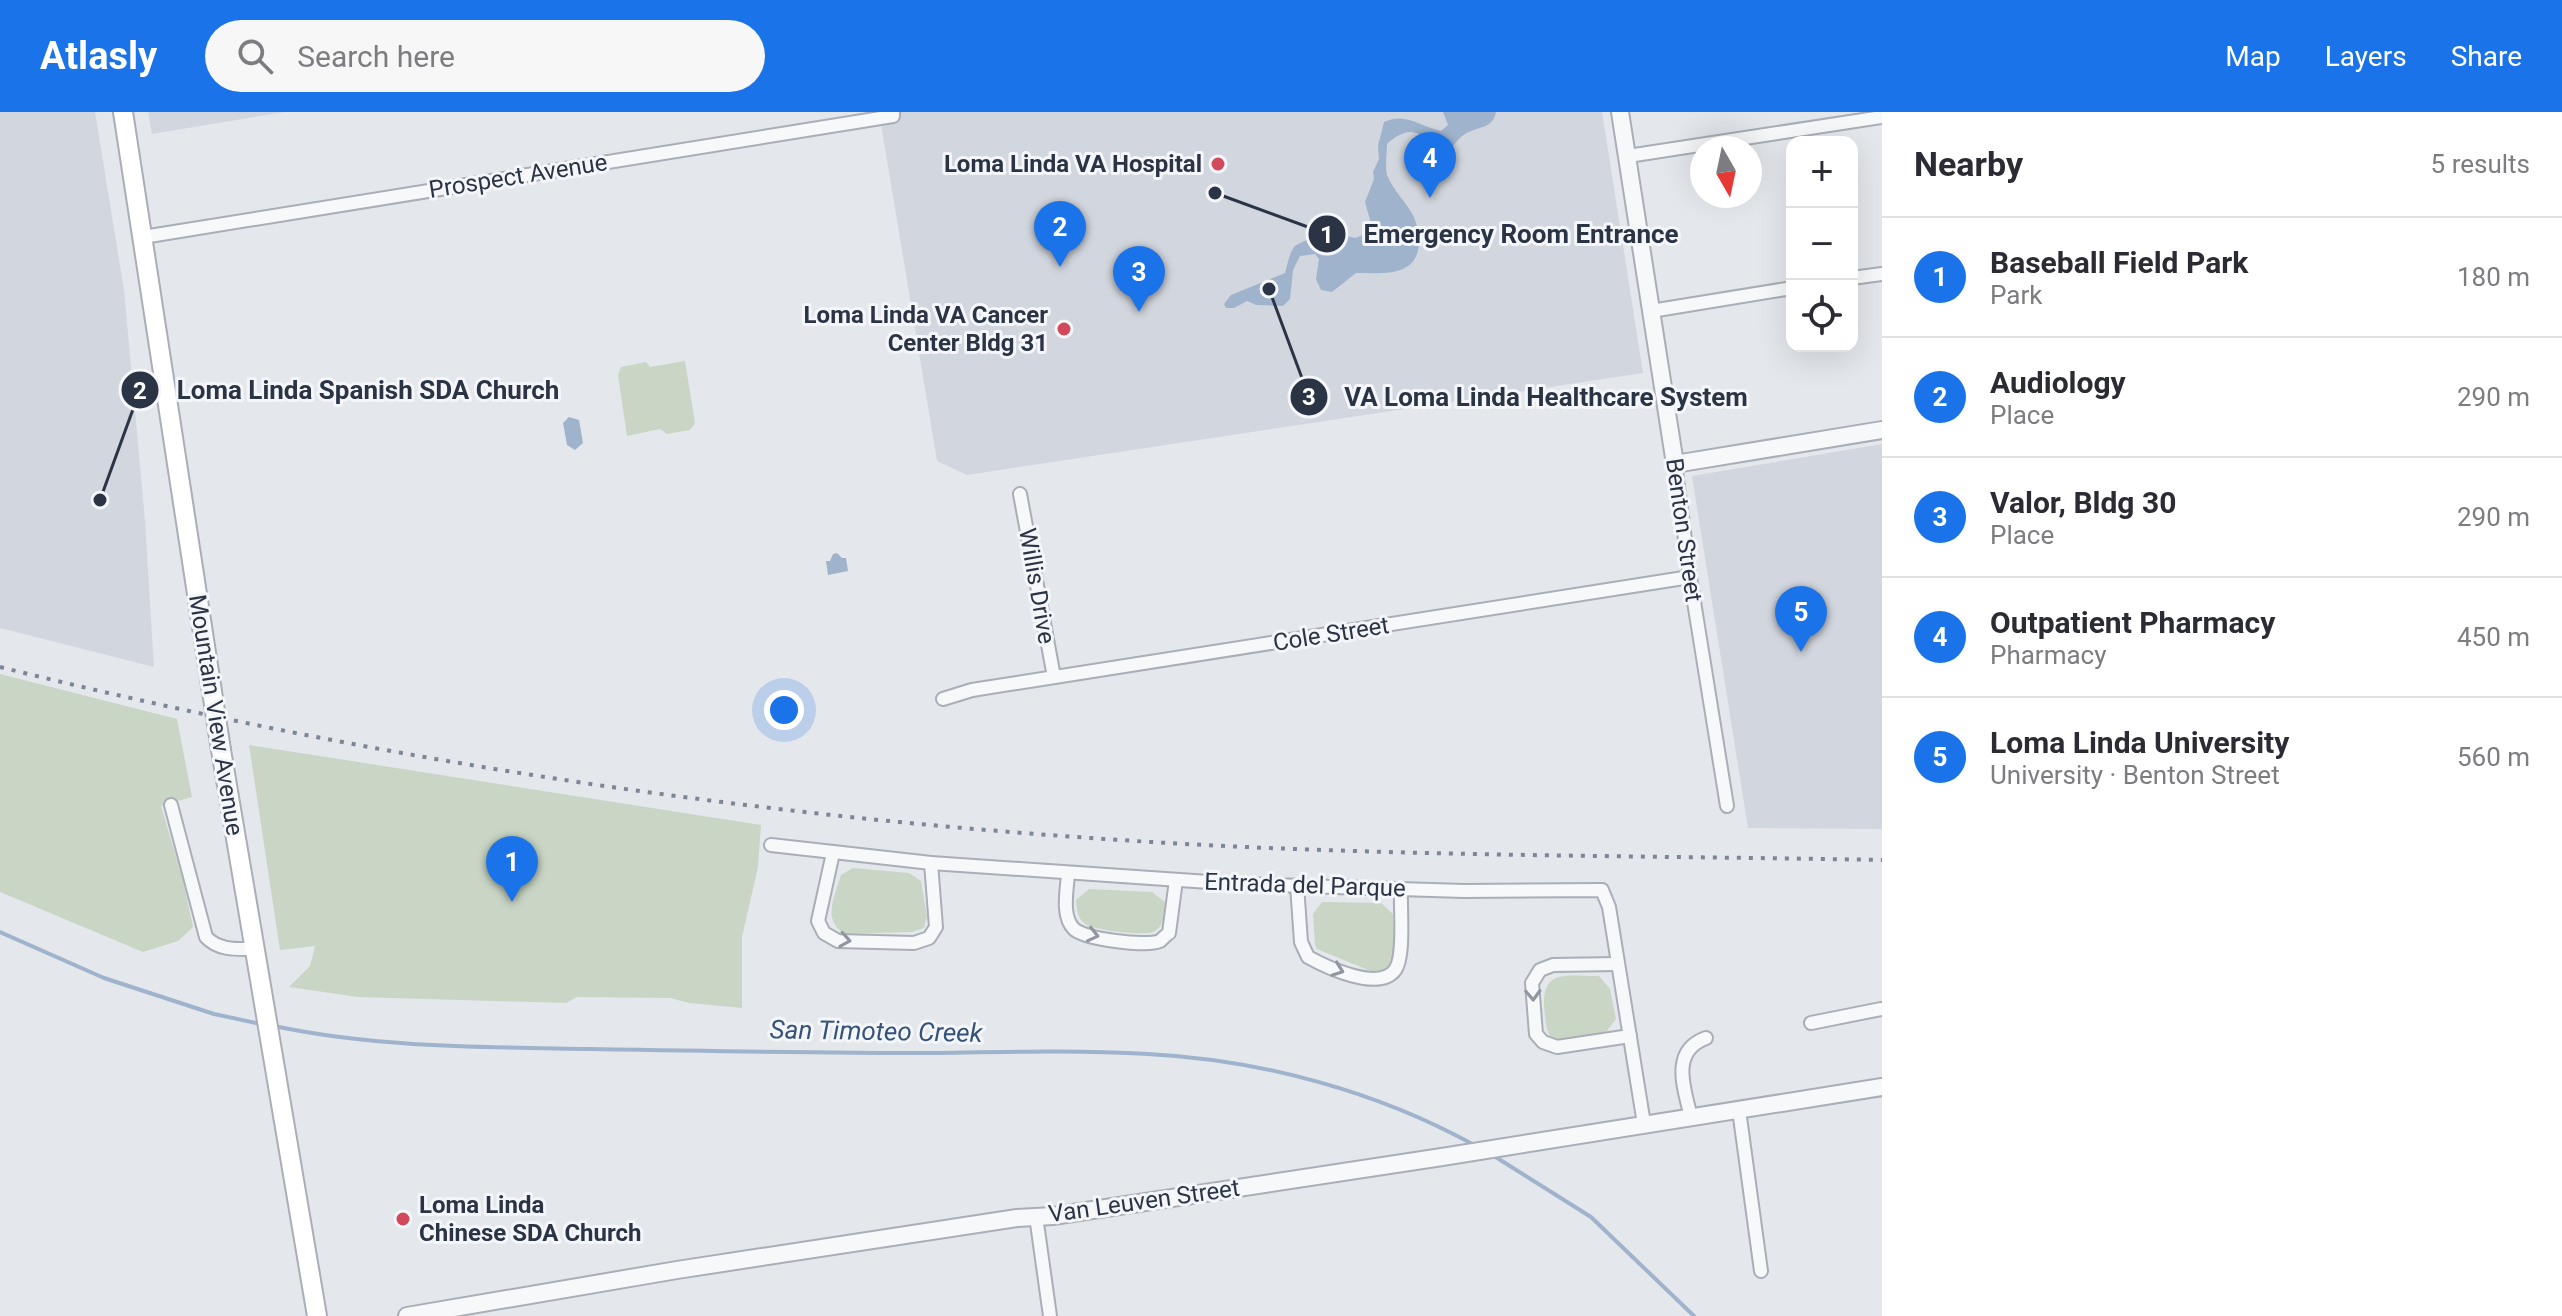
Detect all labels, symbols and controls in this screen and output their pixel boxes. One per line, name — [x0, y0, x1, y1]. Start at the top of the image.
search box — [205, 20, 765, 92]
text: Atlasly — [40, 34, 157, 78]
icon: search — [233, 34, 277, 78]
text: Search here — [297, 39, 455, 74]
text: Map — [2225, 40, 2281, 73]
text: Layers — [2325, 40, 2407, 73]
text: Share — [2451, 40, 2522, 73]
pin: 4 — [1404, 132, 1456, 198]
north arrow — [1690, 136, 1762, 208]
map controls — [1786, 136, 1858, 352]
button: + — [1786, 136, 1858, 208]
text: Nearby — [1914, 144, 2023, 184]
street label: Prospect Avenue — [427, 148, 609, 204]
text: 5 results — [2431, 149, 2530, 179]
place label: Loma Linda VA Hospital — [944, 150, 1202, 178]
marker: Loma Linda VA Hospital — [1209, 155, 1227, 173]
pin: 2 — [1034, 201, 1086, 267]
button: − — [1786, 208, 1858, 280]
callout: Emergency Room Entrance — [1307, 209, 1695, 259]
text: Emergency Room Entrance — [1363, 219, 1679, 249]
text: 1 — [1320, 221, 1334, 249]
text: Baseball Field Park — [1990, 245, 2248, 280]
pin: 3 — [1113, 246, 1165, 312]
text: 1 — [1933, 262, 1947, 292]
text: 180 m — [2457, 262, 2530, 292]
button: locate — [1786, 280, 1858, 352]
text: Park — [1990, 280, 2042, 310]
place label: Loma Linda VA Cancer Center Bldg 31 — [804, 301, 1048, 357]
marker: Loma Linda VA Cancer Center Bldg 31 — [1055, 320, 1073, 338]
callout: Loma Linda Spanish SDA Church — [120, 365, 575, 415]
text: Audiology — [1990, 365, 2126, 400]
callout: VA Loma Linda Healthcare System — [1289, 372, 1764, 422]
text: Loma Linda Spanish SDA Church — [177, 375, 559, 405]
text: 2 — [133, 377, 147, 405]
text: VA Loma Linda Healthcare System — [1344, 382, 1748, 412]
text: 2 — [1933, 382, 1947, 412]
text: 290 m — [2457, 382, 2530, 412]
text: 3 — [1302, 383, 1316, 411]
text: Place — [1990, 400, 2054, 430]
street label: Benton Street — [1660, 456, 1708, 604]
text: Valor, Bldg 30 — [1990, 485, 2176, 520]
text: 3 — [1933, 502, 1947, 532]
text: 290 m — [2457, 502, 2530, 532]
text: Place — [1990, 520, 2054, 550]
street label: Willis Drive — [1013, 526, 1061, 646]
pin: 5 — [1775, 586, 1827, 652]
street label: Mountain View Avenue — [183, 593, 249, 837]
text: Outpatient Pharmacy — [1990, 605, 2275, 640]
street label: Cole Street — [1271, 611, 1391, 657]
text: 4 — [1933, 622, 1947, 652]
text: 450 m — [2457, 622, 2530, 652]
text: Pharmacy — [1990, 640, 2107, 670]
your location — [764, 690, 804, 730]
text: Loma Linda University — [1990, 725, 2289, 760]
text: 5 — [1933, 742, 1947, 772]
text: 560 m — [2457, 742, 2530, 772]
text: University · Benton Street — [1990, 760, 2280, 790]
pin: 1 — [486, 836, 538, 902]
street label: Entrada del Parque — [1204, 867, 1406, 903]
one-way arrow — [1086, 926, 1100, 943]
one-way arrow — [838, 930, 852, 947]
one-way arrow — [1330, 960, 1344, 977]
one-way arrow — [1525, 989, 1542, 1001]
water label: San Timoteo Creek — [769, 1014, 984, 1048]
street label: Van Leuven Street — [1047, 1174, 1241, 1228]
place label: Loma Linda Chinese SDA Church — [419, 1191, 641, 1247]
marker: Loma Linda Chinese SDA Church — [394, 1210, 412, 1228]

